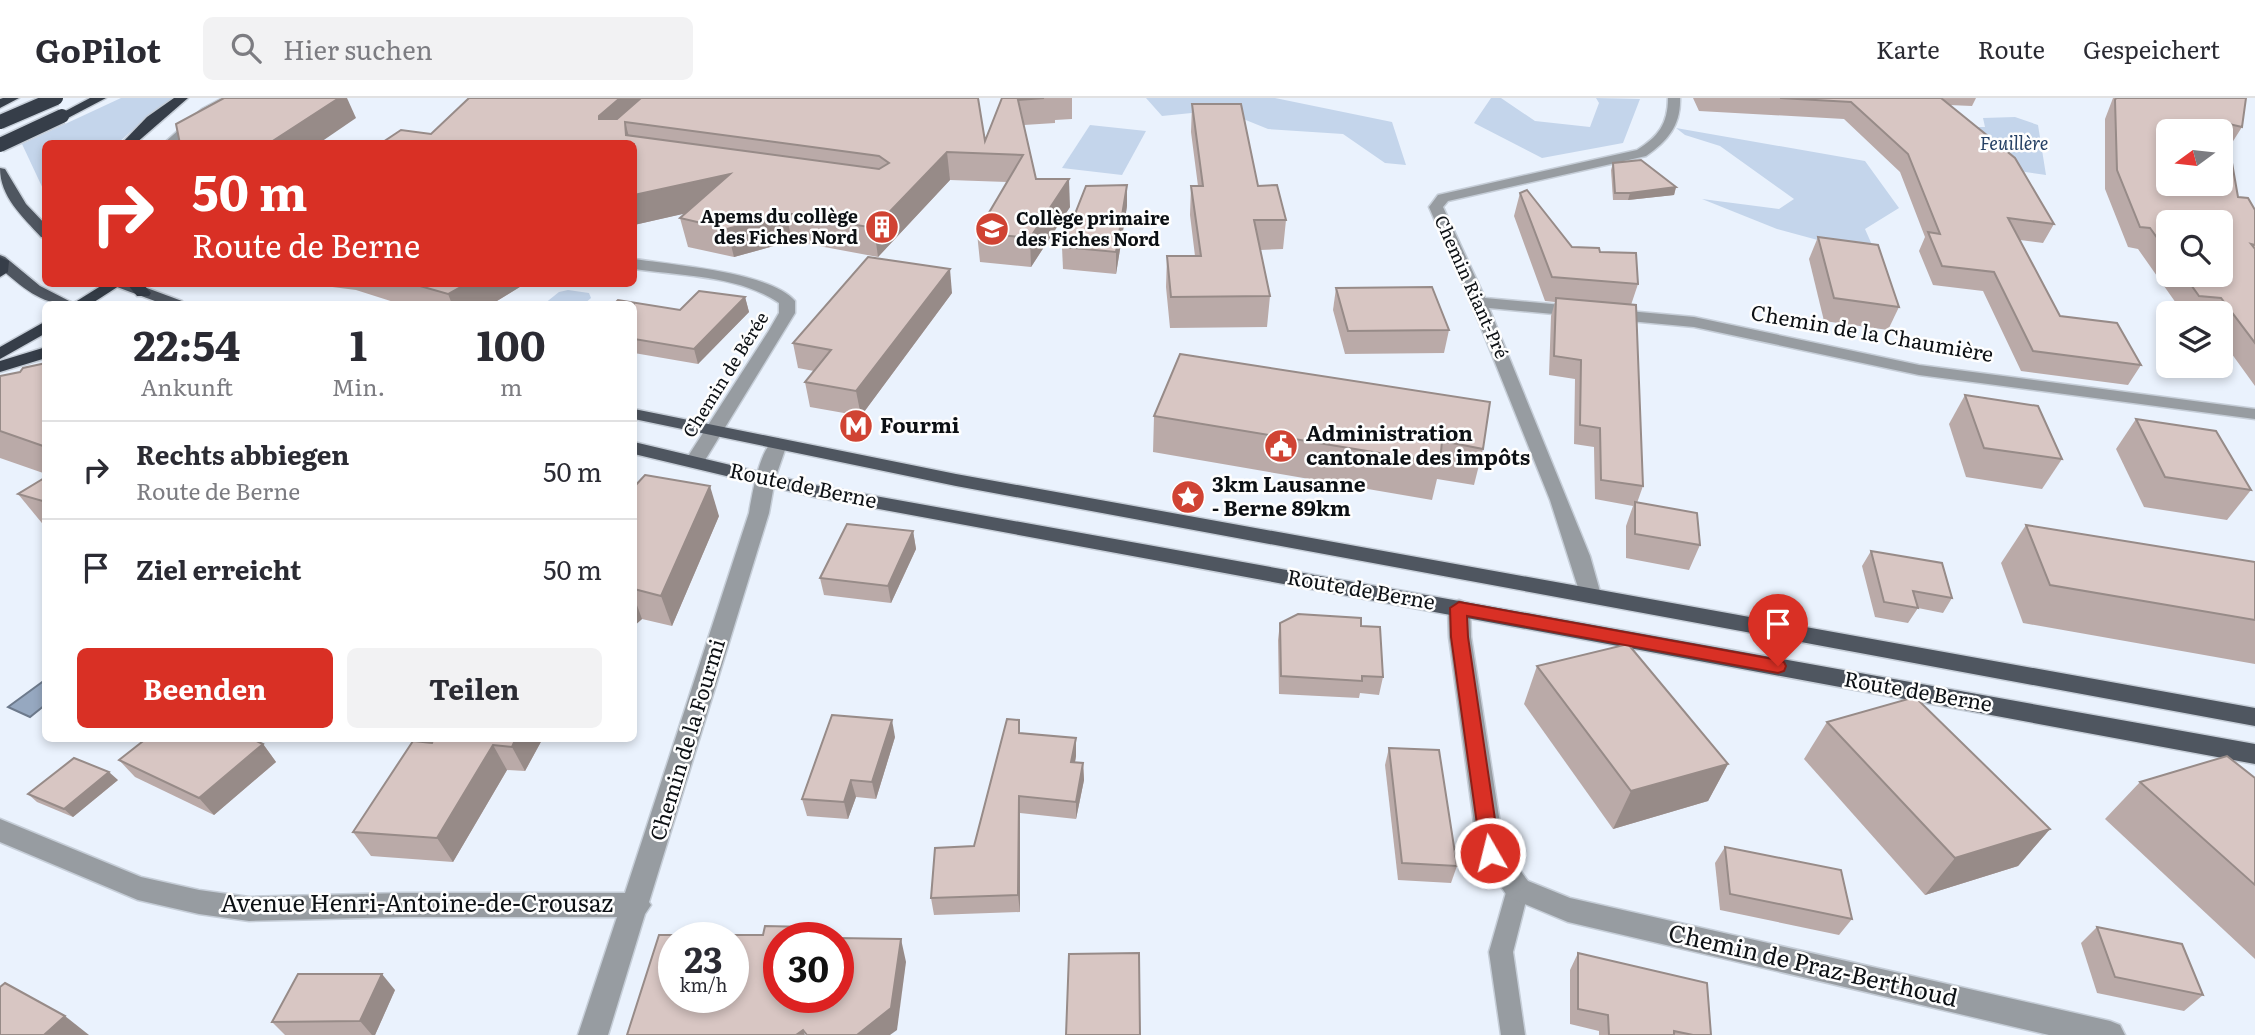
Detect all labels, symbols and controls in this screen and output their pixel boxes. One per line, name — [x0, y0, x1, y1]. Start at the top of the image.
search box — [203, 17, 693, 80]
text: GoPilot — [35, 24, 161, 73]
icon: search — [227, 29, 265, 67]
text: Hier suchen — [283, 29, 433, 68]
text: Karte — [1876, 31, 1940, 66]
text: Route — [1978, 31, 2045, 66]
text: Gespeichert — [2083, 31, 2220, 66]
north arrow — [2156, 119, 2233, 196]
map controls — [2156, 119, 2233, 378]
park label: Feuillère — [1980, 129, 2048, 156]
text: 50 m — [192, 153, 308, 226]
icon: right — [77, 168, 168, 259]
place label: Apems du collège des Fiches Nord — [700, 202, 858, 250]
place label: Collège primaire des Fiches Nord — [1016, 204, 1170, 252]
building icon: Apems du collège des Fiches Nord — [863, 208, 901, 246]
school or university icon: Collège primaire des Fiches Nord — [973, 210, 1011, 248]
street label: Chemin Riant-Pré — [1429, 210, 1516, 362]
button: search — [2156, 210, 2233, 287]
text: Route de Berne — [192, 220, 420, 268]
street label: Chemin de la Chaumière — [1749, 295, 1996, 368]
button: layers — [2156, 301, 2233, 378]
street label: Chemin de Bérée — [675, 306, 774, 442]
text: 22:54 — [133, 312, 240, 374]
text: 1 — [350, 312, 367, 374]
text: 100 — [476, 312, 546, 374]
text: Ankunft — [141, 369, 233, 403]
text: Min. — [332, 369, 385, 403]
text: m — [500, 369, 522, 403]
metro station icon: Fourmi — [837, 407, 875, 445]
place label: Fourmi — [880, 408, 960, 439]
place label: Administration cantonale des impôts — [1306, 416, 1530, 471]
public building icon: Administration cantonale des impôts — [1262, 427, 1300, 465]
text: Rechts abbiegen — [136, 434, 349, 473]
icon: right — [77, 451, 115, 489]
text: 50 m — [543, 451, 602, 490]
street label: Route de Berne — [727, 453, 880, 514]
place label: 3km Lausanne - Berne 89km — [1212, 467, 1366, 522]
text: Route de Berne — [136, 473, 300, 507]
place icon: 3km Lausanne - Berne 89km — [1169, 478, 1207, 516]
icon: arrive — [77, 549, 115, 587]
text: Ziel erreicht — [136, 549, 301, 588]
text: 50 m — [543, 549, 602, 588]
street label: Route de Berne — [1285, 559, 1438, 616]
pin — [1748, 594, 1808, 666]
icon: arrive — [1759, 605, 1797, 643]
street label: Chemin de la Fourmi — [640, 635, 731, 844]
button: Beenden — [77, 648, 333, 728]
button: Teilen — [347, 648, 602, 728]
street label: Route de Berne — [1842, 661, 1995, 718]
position arrow — [1453, 816, 1527, 890]
street label: Avenue Henri-Antoine-de-Crousaz — [221, 884, 614, 919]
street label: Chemin de Praz-Berthoud — [1666, 913, 1962, 1014]
speed limit sign: 30 — [763, 922, 854, 1013]
text: 23 — [684, 932, 723, 984]
text: km/h — [680, 971, 727, 998]

